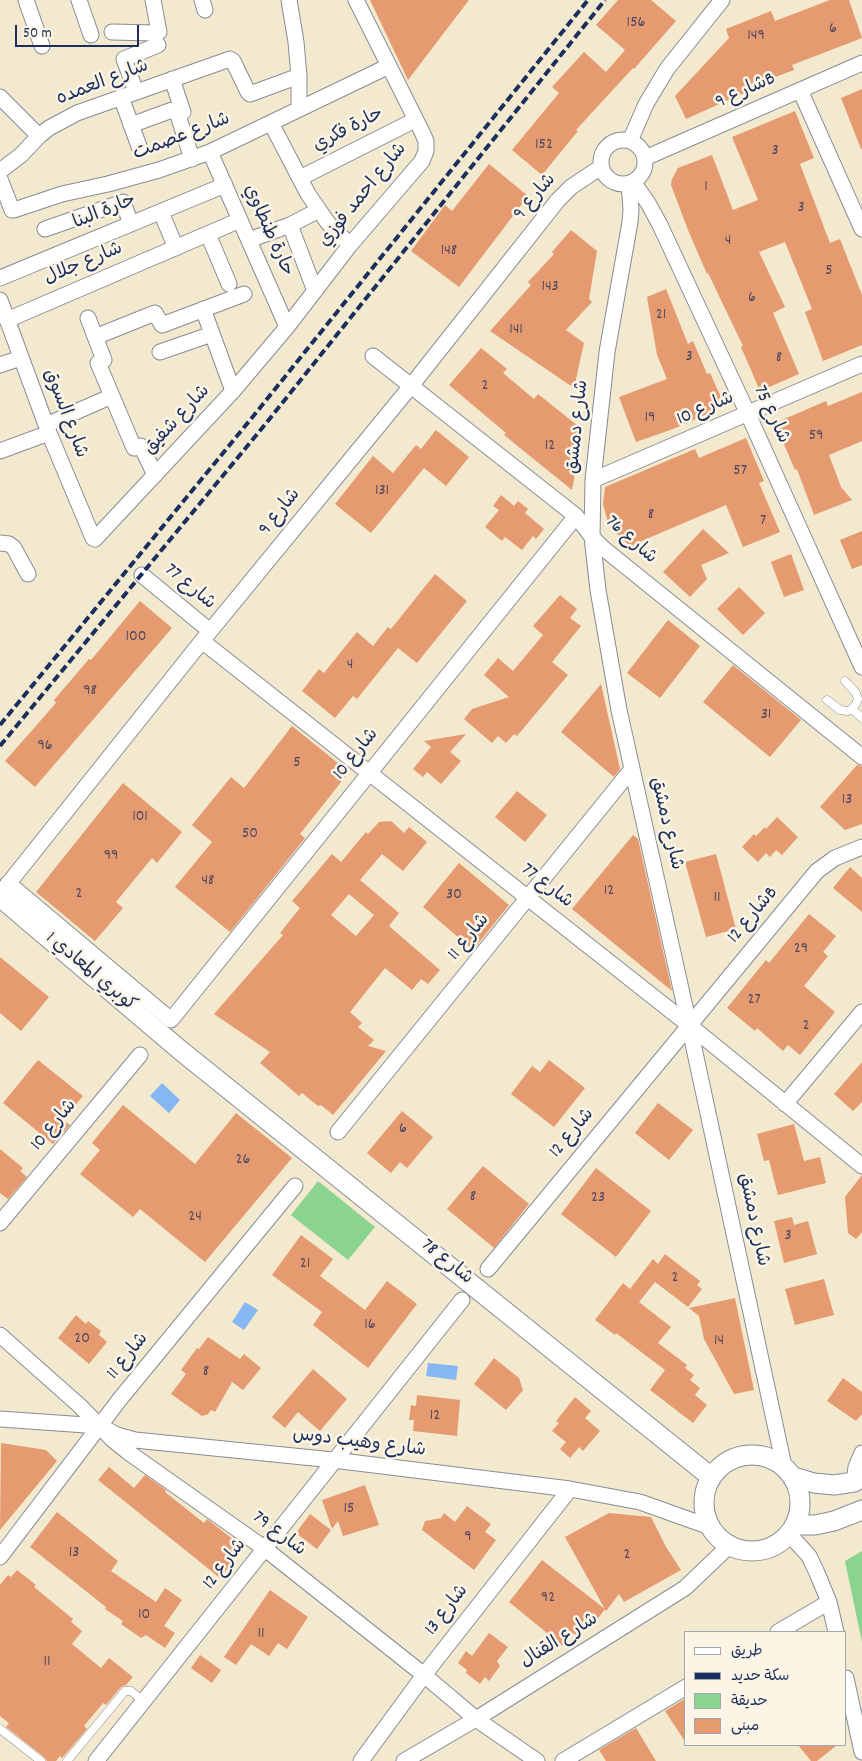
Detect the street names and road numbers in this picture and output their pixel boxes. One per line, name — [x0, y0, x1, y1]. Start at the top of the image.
street label: شارع العمده — [54, 56, 152, 112]
street label: شارع 9B — [713, 69, 779, 115]
street label: حارة فكري — [310, 104, 388, 158]
street label: شارع عصمت — [130, 109, 234, 167]
street label: شارع احمد فوزي — [315, 139, 413, 253]
street label: شارع 9 — [510, 170, 562, 226]
street label: حارة طنطاوي — [237, 182, 297, 280]
street label: حارة البنا — [70, 190, 140, 236]
street label: شارع جلال — [41, 238, 127, 292]
street label: شارع السوق — [37, 366, 91, 462]
street label: شارع دمشق — [563, 379, 595, 475]
street label: شارع شفيق — [140, 381, 216, 461]
street label: شارع 75 — [747, 382, 793, 448]
street label: شارع 10 — [674, 388, 738, 432]
street label: شارع 9 — [255, 485, 307, 541]
street label: شارع 76 — [599, 512, 661, 570]
street label: شارع 77 — [159, 560, 219, 616]
street label: شارع 10 — [329, 725, 385, 785]
street label: شارع دمشق — [643, 775, 687, 873]
street label: شارع 77 — [515, 860, 577, 914]
street label: شارع 12B — [724, 883, 784, 949]
street label: شارع 11 — [444, 910, 496, 966]
street label: كوبري المعادي 1 — [40, 928, 140, 1018]
street label: شارع 10 — [27, 1096, 83, 1156]
street label: شارع 12 — [546, 1104, 600, 1164]
street label: شارع دمشق — [731, 1171, 773, 1269]
street label: شارع 78 — [415, 1235, 477, 1291]
street label: شارع 11 — [103, 1329, 155, 1385]
street label: شارع وهيب دوس — [291, 1425, 427, 1463]
street label: شارع 79 — [247, 1507, 309, 1563]
street label: شارع 12 — [199, 1535, 253, 1595]
street label: شارع 13 — [421, 1581, 475, 1641]
street label: شارع القنال — [517, 1609, 603, 1675]

